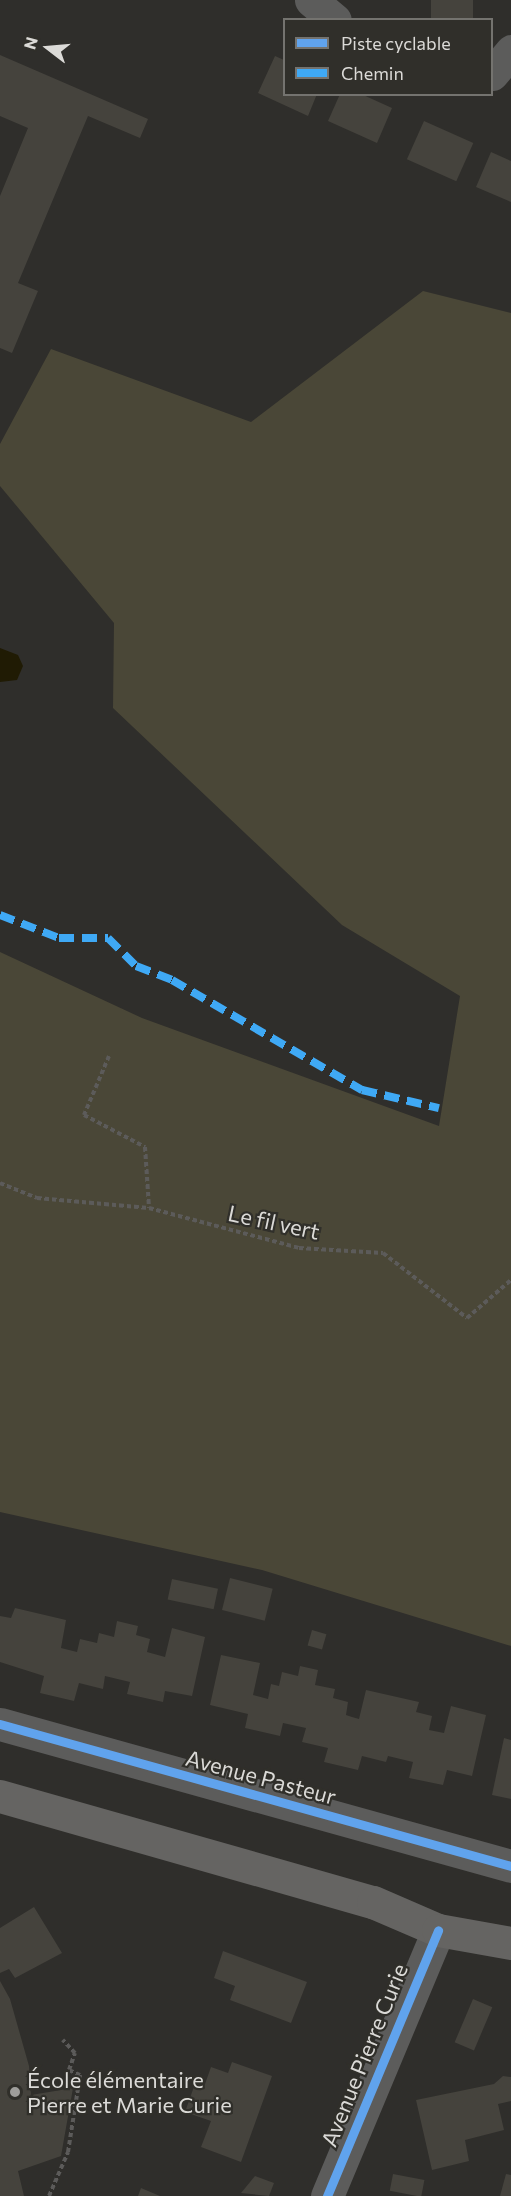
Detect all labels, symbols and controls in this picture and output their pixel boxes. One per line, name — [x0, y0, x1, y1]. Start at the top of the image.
north arrow — [18, 18, 78, 78]
legend — [283, 18, 493, 96]
text: Piste cyclable — [341, 32, 451, 54]
text: N — [19, 35, 41, 51]
text: Chemin — [341, 62, 404, 84]
street label: Le fil vert — [226, 1199, 322, 1245]
street label: Avenue Pasteur — [183, 1744, 339, 1810]
street label: Avenue Pierre Curie — [315, 1960, 413, 2150]
place label: École élémentaire Pierre et Marie Curie — [27, 2066, 232, 2118]
marker: École élémentaire Pierre et Marie Curie — [8, 2085, 22, 2099]

